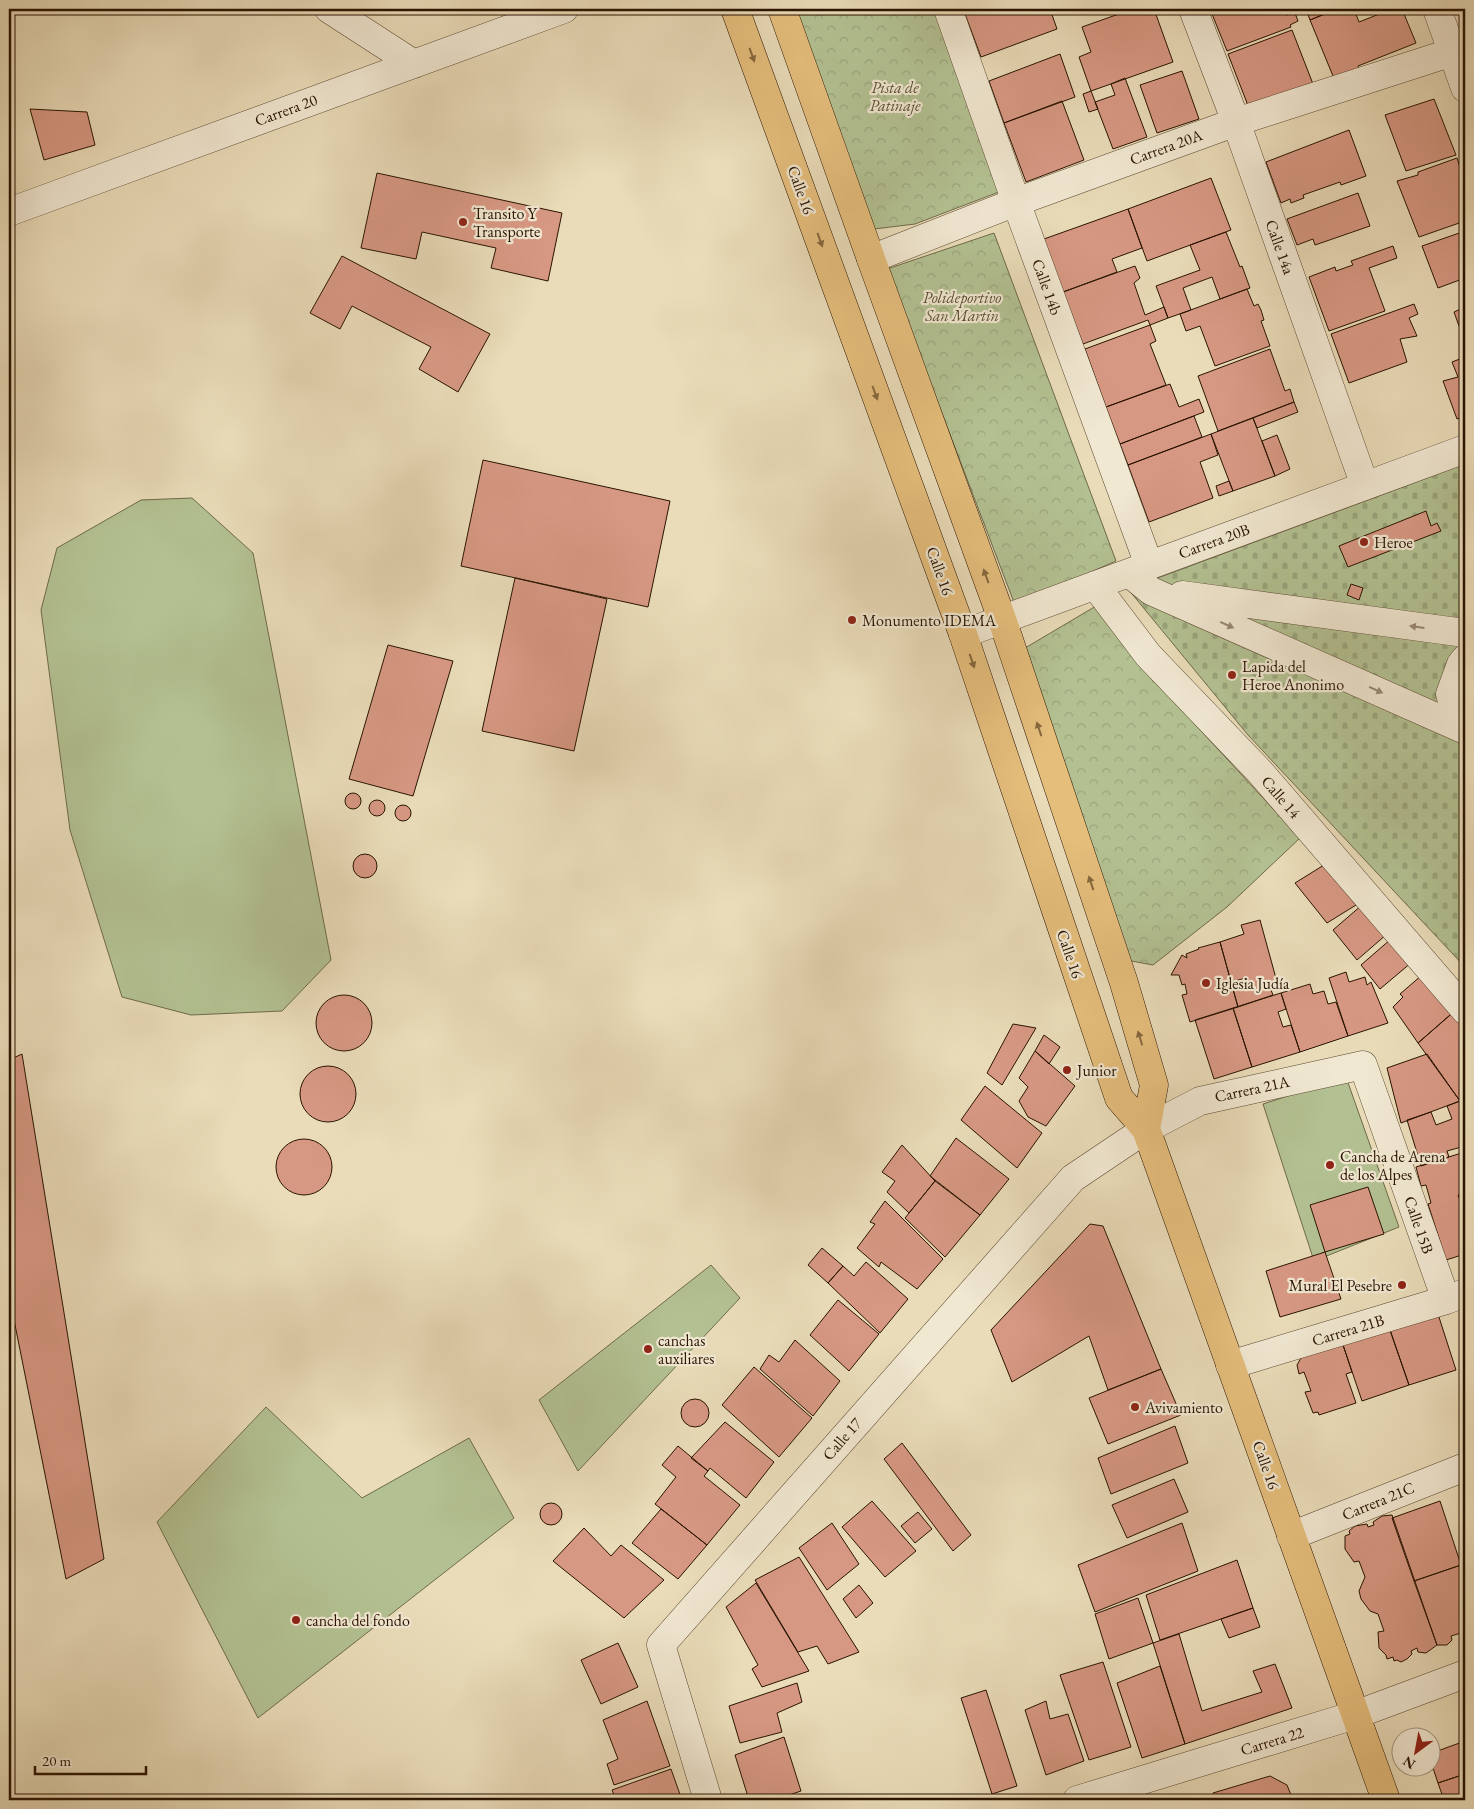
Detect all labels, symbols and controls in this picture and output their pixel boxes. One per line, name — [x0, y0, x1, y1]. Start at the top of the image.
one-way arrow — [749, 47, 756, 62]
park label: Pista de Patinaje — [870, 77, 921, 116]
street label: Carrera 20 — [252, 89, 320, 131]
street label: Carrera 20A — [1127, 124, 1206, 170]
street label: Calle 16 — [783, 163, 820, 217]
place label: Transito Y Transporte — [473, 203, 540, 242]
marker: Transito Y Transporte — [457, 216, 469, 228]
street label: Calle 14a — [1260, 217, 1300, 278]
one-way arrow — [816, 233, 824, 248]
street label: Calle 14b — [1027, 256, 1067, 318]
park label: Polideportivo San Martin — [923, 287, 1001, 326]
one-way arrow — [871, 386, 879, 401]
street label: Carrera 20B — [1175, 518, 1253, 564]
place label: Heroe — [1374, 532, 1413, 553]
marker: Heroe — [1358, 536, 1370, 548]
street label: Calle 16 — [922, 544, 959, 598]
one-way arrow — [982, 568, 989, 583]
place label: Monumento IDEMA — [862, 610, 997, 631]
marker: Monumento IDEMA — [846, 614, 858, 626]
one-way arrow — [1220, 621, 1234, 629]
one-way arrow — [1409, 623, 1425, 631]
one-way arrow — [969, 653, 976, 668]
place label: Lapida del Heroe Anonimo — [1242, 656, 1344, 695]
marker: Lapida del Heroe Anonimo — [1226, 669, 1238, 681]
one-way arrow — [1369, 687, 1383, 695]
one-way arrow — [1035, 722, 1042, 737]
street label: Calle 14 — [1257, 771, 1306, 823]
one-way arrow — [1086, 876, 1094, 891]
street label: Calle 16 — [1052, 927, 1088, 981]
place label: Iglesia Judía — [1216, 973, 1290, 994]
marker: Iglesia Judía — [1200, 977, 1212, 989]
one-way arrow — [1136, 1031, 1144, 1046]
place label: Junior — [1075, 1060, 1117, 1081]
marker: Junior — [1061, 1064, 1073, 1076]
street label: Carrera 21A — [1213, 1071, 1292, 1107]
place label: Cancha de Arena de los Alpes — [1340, 1146, 1446, 1185]
marker: Cancha de Arena de los Alpes — [1324, 1159, 1336, 1171]
street label: Calle 15B — [1399, 1193, 1439, 1257]
place label: Mural El Pesebre — [1289, 1275, 1392, 1296]
marker: Mural El Pesebre — [1396, 1279, 1408, 1291]
street label: Carrera 21B — [1309, 1309, 1387, 1351]
place label: canchas auxiliares — [658, 1330, 715, 1369]
marker: canchas auxiliares — [642, 1343, 654, 1355]
place label: Avivamiento — [1144, 1397, 1223, 1418]
marker: Avivamiento — [1129, 1401, 1141, 1413]
street label: Calle 17 — [818, 1413, 867, 1465]
street label: Calle 16 — [1248, 1438, 1285, 1492]
street label: Carrera 21C — [1339, 1477, 1417, 1525]
place label: cancha del fondo — [306, 1610, 410, 1631]
marker: cancha del fondo — [290, 1614, 302, 1626]
street label: Carrera 22 — [1238, 1721, 1306, 1761]
north arrow — [1392, 1726, 1442, 1776]
scale bar — [35, 1744, 146, 1776]
text: 20 m — [42, 1751, 71, 1770]
text: N — [1399, 1752, 1419, 1774]

